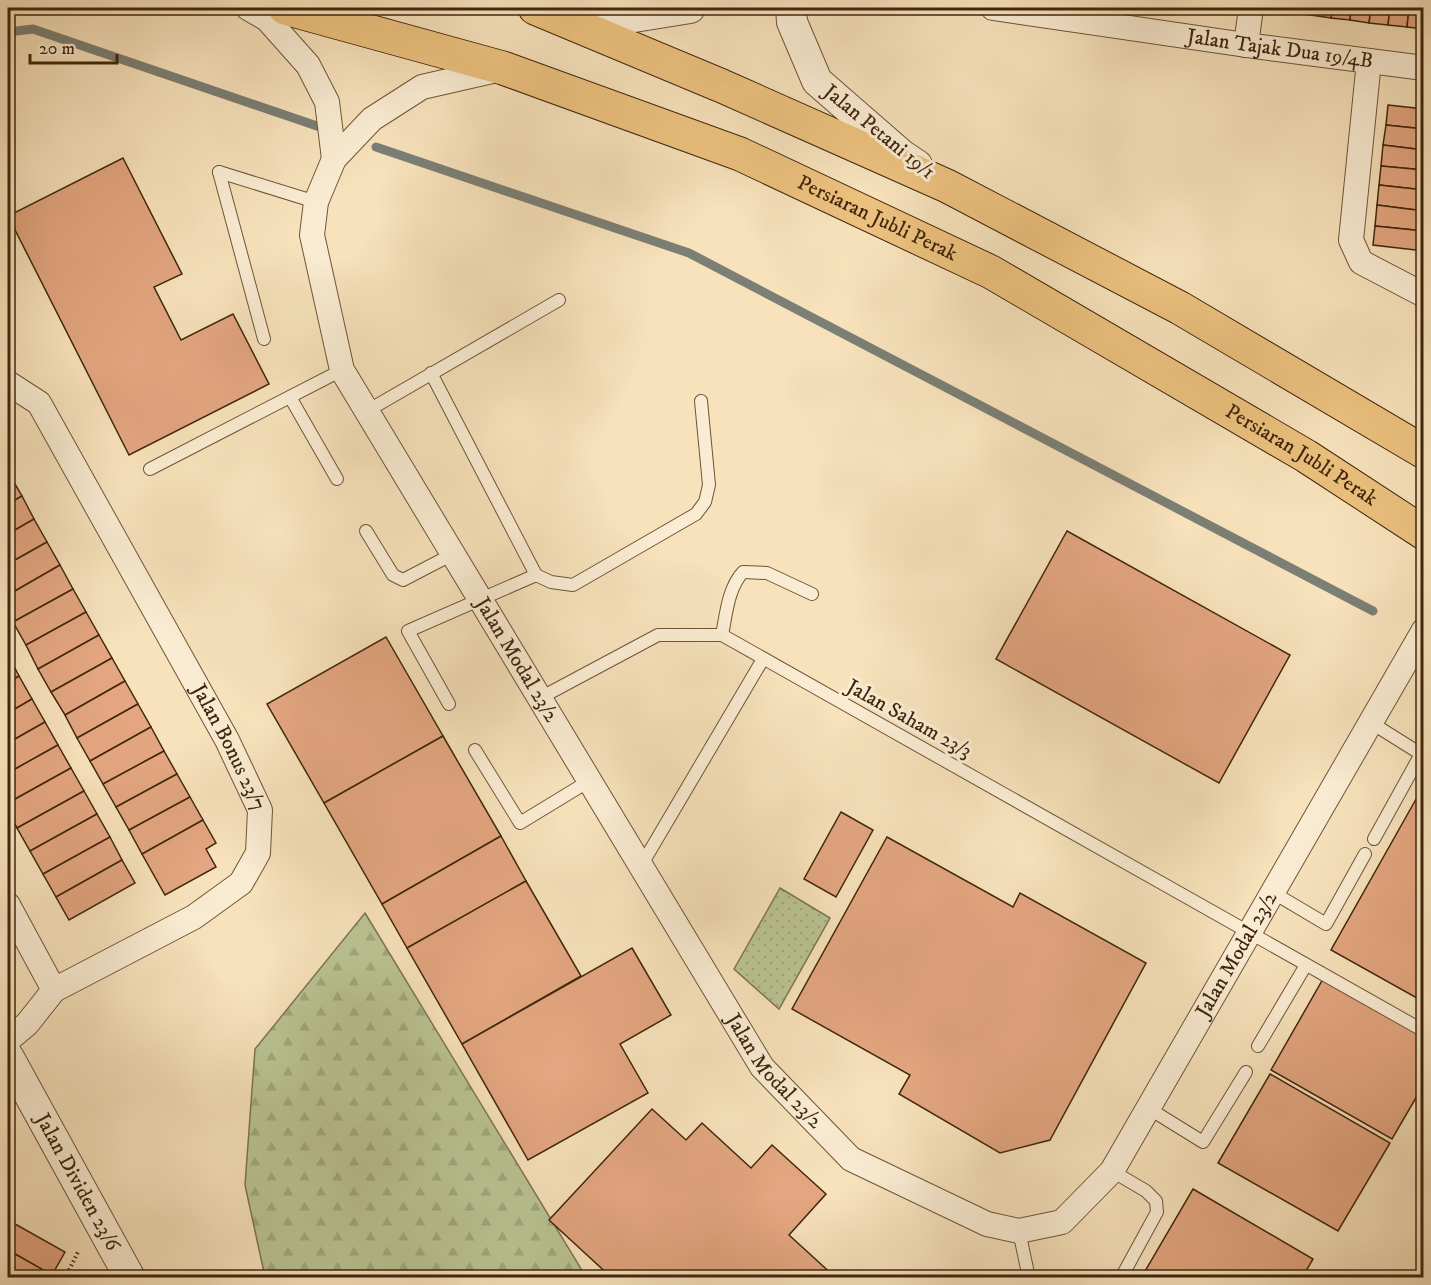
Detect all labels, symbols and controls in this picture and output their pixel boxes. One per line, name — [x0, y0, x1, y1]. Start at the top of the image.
street label: Jalan Tajak Dua 19/4B — [1183, 23, 1375, 74]
scale bar — [30, 27, 117, 65]
text: 20 m — [39, 38, 75, 60]
street label: Jalan Petani 19/1 — [816, 78, 940, 185]
street label: Persiaran Jubli Perak — [793, 170, 962, 268]
street label: Persiaran Jubli Perak — [1221, 399, 1383, 512]
street label: Jalan Modal 23/2 — [468, 591, 565, 727]
street label: Jalan Saham 23/3 — [840, 673, 976, 764]
street label: Jalan Bonus 23/7 — [184, 678, 271, 815]
street label: Jalan Modal 23/2 — [1189, 886, 1284, 1024]
street label: Jalan Modal 23/2 — [719, 1007, 828, 1135]
street label: Jalan Dividen 23/6 — [28, 1107, 126, 1256]

